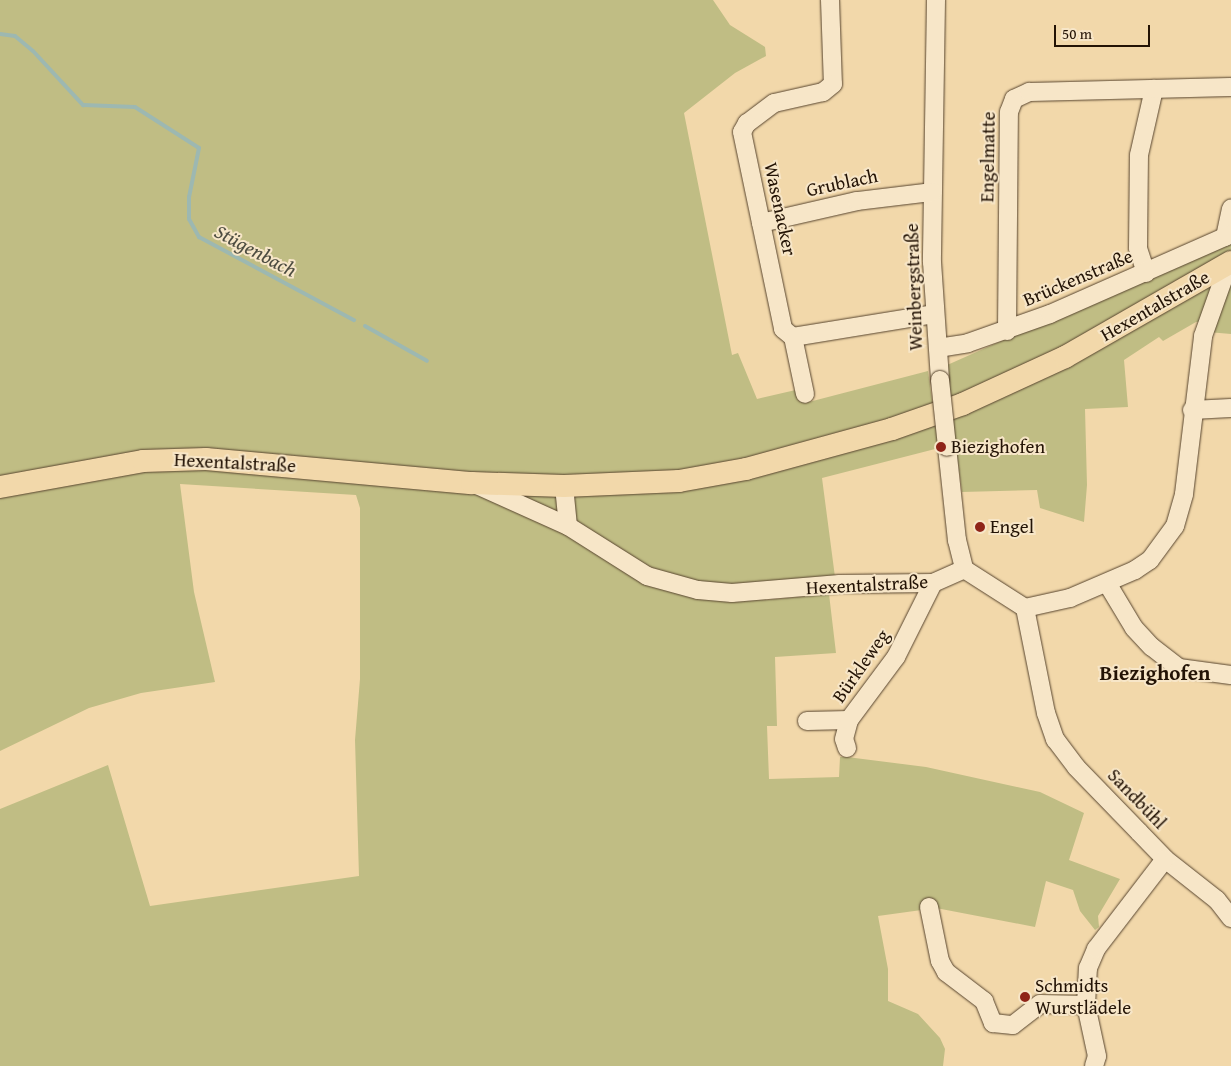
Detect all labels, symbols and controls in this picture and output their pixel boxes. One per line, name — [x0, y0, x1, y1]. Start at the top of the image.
scale bar — [1056, 15, 1152, 47]
text: 50 m — [1062, 23, 1092, 44]
street label: Engelmatte — [976, 111, 1000, 203]
street label: Wasenacker — [759, 160, 801, 258]
street label: Grublach — [804, 164, 880, 202]
water label: Stügenbach — [211, 218, 301, 282]
street label: Weinbergstraße — [900, 223, 928, 351]
street label: Brückenstraße — [1020, 245, 1136, 311]
street label: Hexentalstraße — [1096, 266, 1214, 346]
place label: Biezighofen — [951, 436, 1045, 458]
marker: Biezighofen — [935, 441, 947, 453]
street label: Hexentalstraße — [173, 448, 297, 478]
place label: Engel — [990, 516, 1034, 538]
marker: Engel — [974, 521, 986, 533]
street label: Hexentalstraße — [805, 570, 929, 600]
street label: Bürkleweg — [827, 625, 895, 707]
district label: Biezighofen — [1099, 660, 1211, 686]
street label: Sandbühl — [1103, 764, 1171, 834]
place label: Schmidts Wurstlädele — [1035, 975, 1131, 1019]
marker: Schmidts Wurstlädele — [1019, 991, 1031, 1003]

